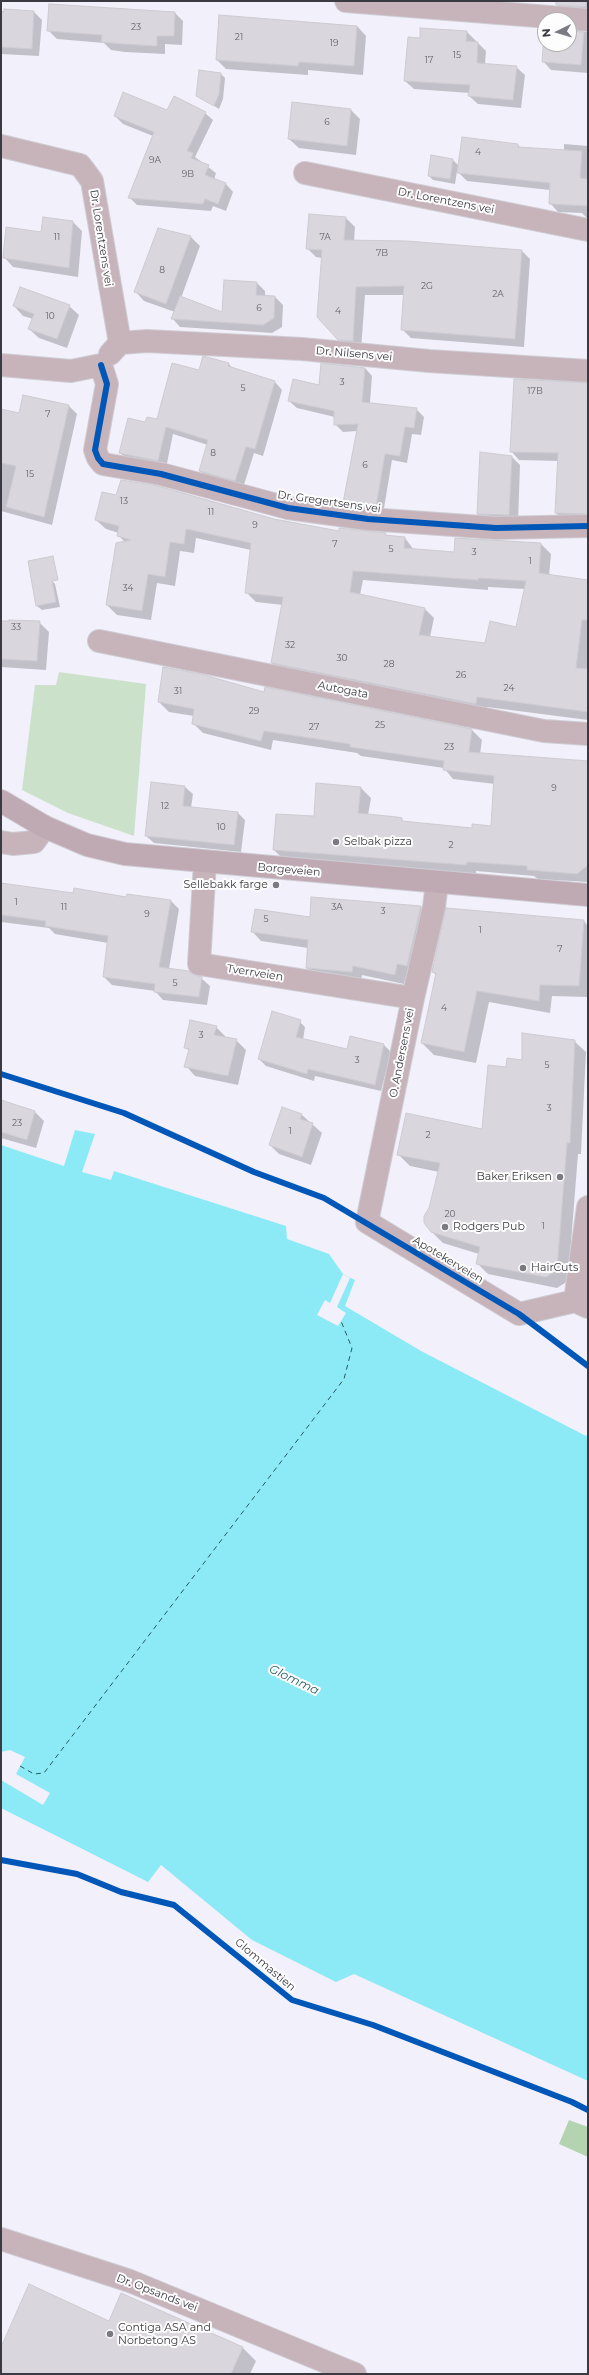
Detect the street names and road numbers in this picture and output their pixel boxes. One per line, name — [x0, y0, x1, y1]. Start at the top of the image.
street label: Dr. Lorentzens vei — [397, 185, 495, 217]
street label: Dr. Lorentzens vei — [87, 189, 115, 287]
street label: Dr. Nilsens vei — [315, 344, 393, 364]
street label: Dr. Gregertsens vei — [276, 488, 382, 516]
street label: Autogata — [317, 679, 369, 701]
street label: Borgeveien — [257, 861, 321, 879]
street label: Tverrveien — [226, 962, 284, 984]
street label: O. Andersens vei — [387, 1007, 417, 1099]
street label: Apotekerveien — [410, 1234, 486, 1286]
street label: Glommastien — [232, 1936, 298, 1994]
street label: Dr. Opsands vei — [115, 2271, 199, 2315]

